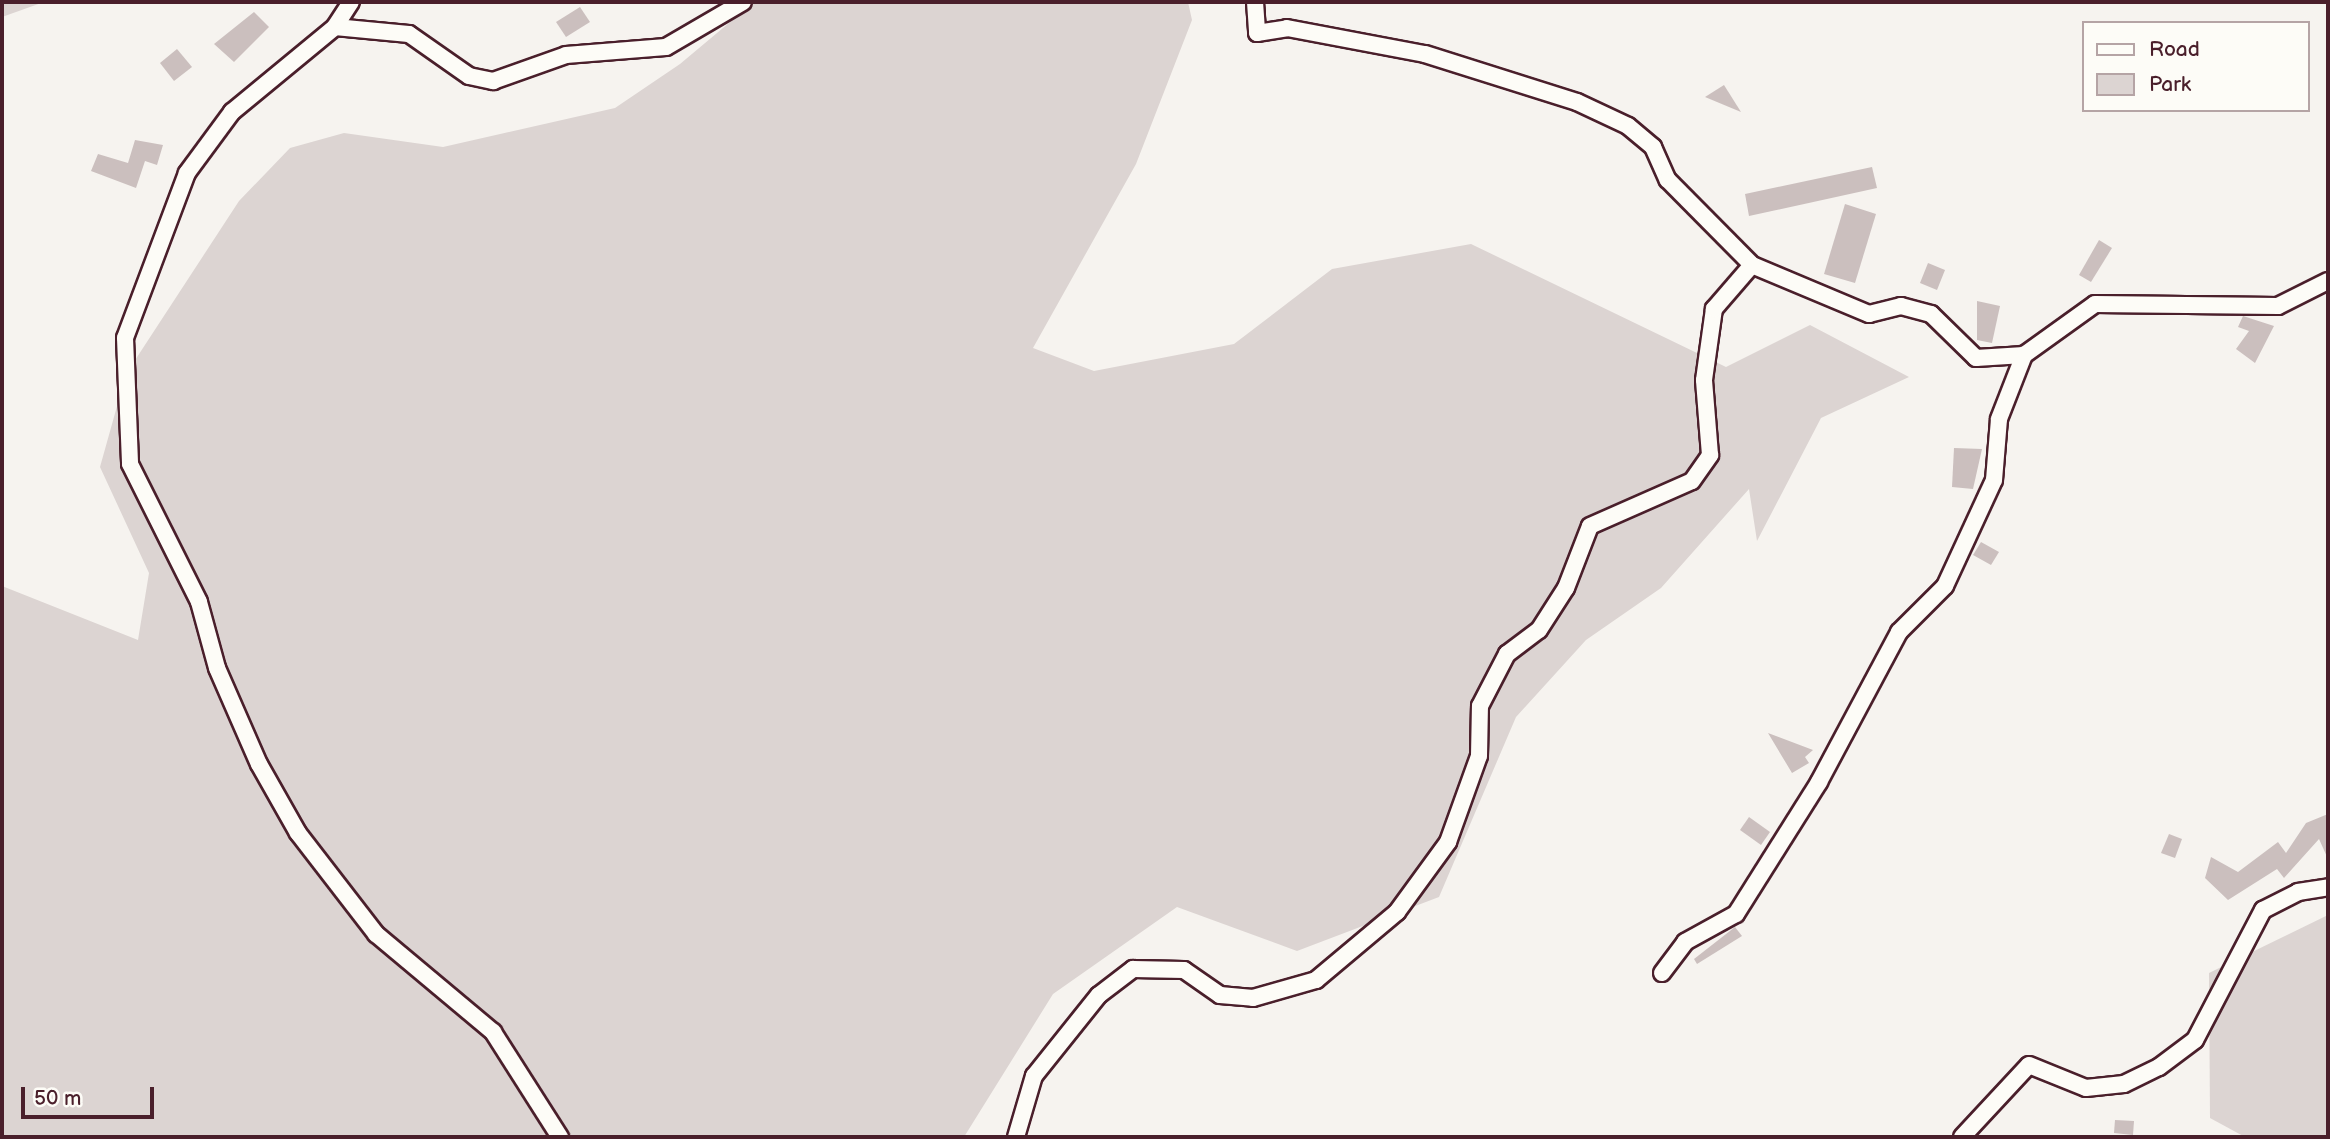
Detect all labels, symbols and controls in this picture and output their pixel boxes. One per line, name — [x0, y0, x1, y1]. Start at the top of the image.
legend — [2082, 21, 2309, 112]
text: Road — [2149, 37, 2200, 62]
text: Park — [2149, 72, 2191, 97]
scale bar — [24, 1072, 158, 1116]
text: 50 m — [34, 1086, 81, 1111]

